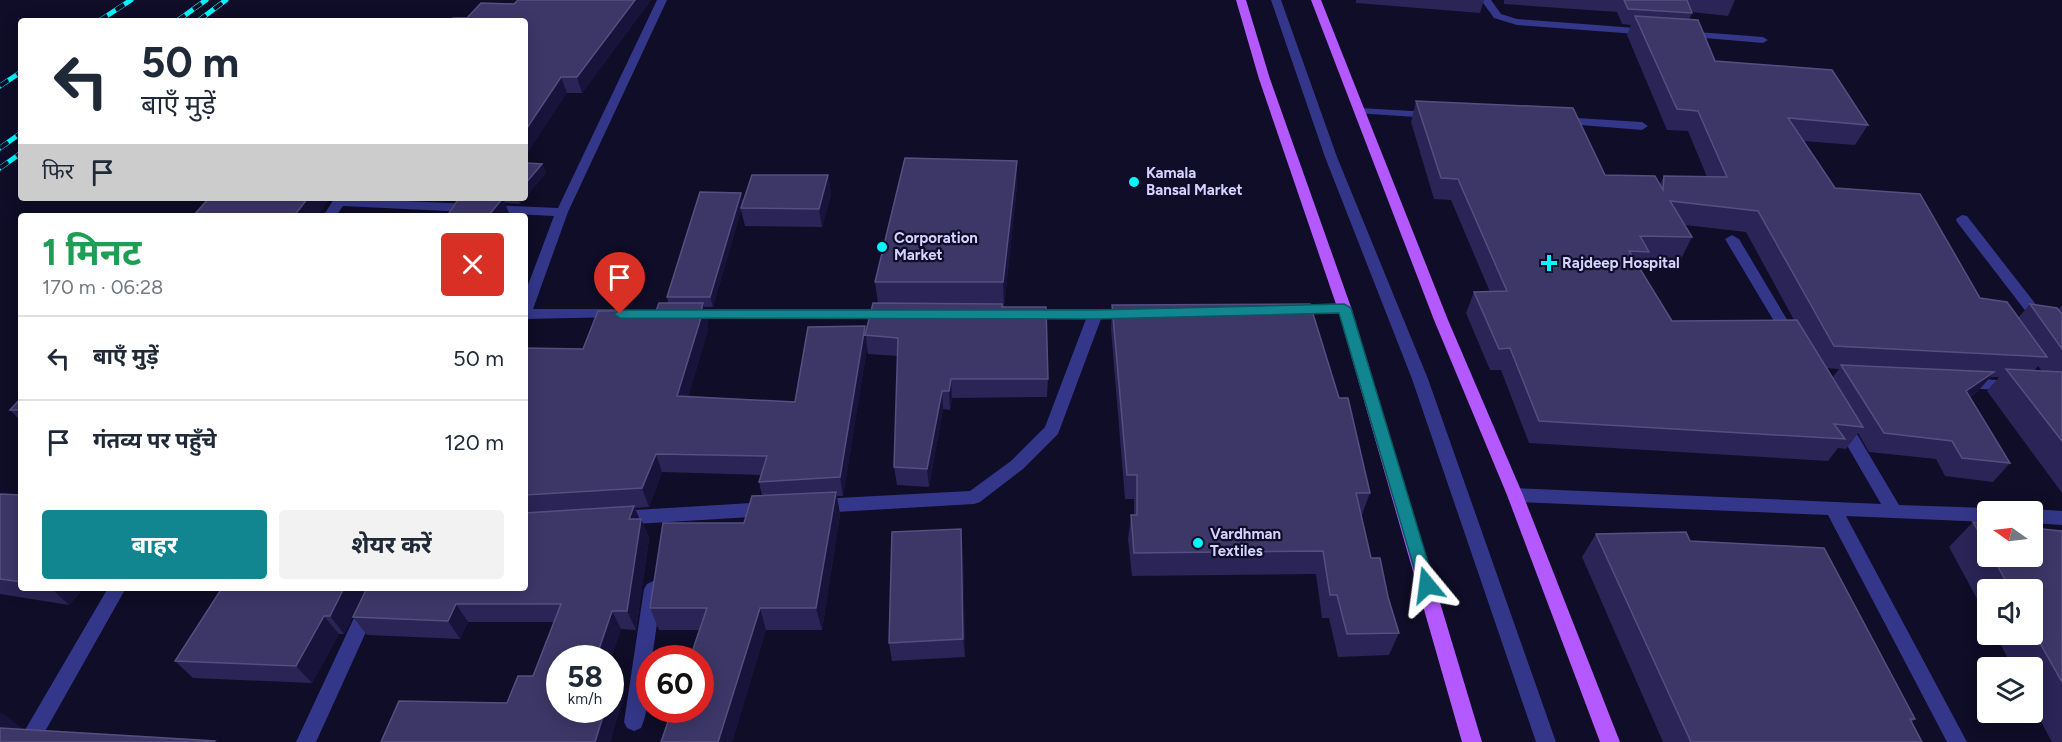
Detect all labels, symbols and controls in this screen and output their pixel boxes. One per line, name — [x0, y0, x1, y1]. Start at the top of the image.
text: 50 m — [141, 37, 239, 88]
icon: left — [42, 42, 120, 120]
text: बाएँ मुड़ें — [141, 88, 216, 121]
icon: arrive — [86, 156, 119, 189]
text: फिर — [42, 158, 74, 185]
place label: Kamala Bansal Market — [1146, 164, 1243, 199]
marker: Kamala Bansal Market — [1127, 175, 1141, 189]
place label: Corporation Market — [894, 229, 978, 264]
text: 1 मिनट — [42, 231, 141, 274]
button: close — [441, 233, 504, 296]
marker: Corporation Market — [875, 240, 889, 254]
pin — [594, 252, 645, 314]
marker: Rajdeep Hospital — [1540, 254, 1558, 272]
place label: Rajdeep Hospital — [1562, 254, 1680, 272]
icon: arrive — [603, 261, 636, 294]
text: 170 m · 06:28 — [42, 275, 163, 299]
icon: left — [42, 342, 75, 375]
text: बाएँ मुड़ें — [93, 343, 159, 370]
text: 50 m — [453, 345, 504, 372]
icon: arrive — [42, 426, 75, 459]
text: गंतव्य पर पहुँचे — [93, 427, 217, 454]
text: 120 m — [444, 429, 504, 456]
north arrow — [1977, 501, 2043, 567]
map controls — [1977, 501, 2043, 723]
button: बाहर — [42, 510, 267, 579]
button: शेयर करें — [279, 510, 504, 579]
place label: Vardhman Textiles — [1210, 525, 1281, 560]
marker: Vardhman Textiles — [1191, 536, 1205, 550]
position arrow — [1395, 553, 1459, 617]
button: sound — [1977, 579, 2043, 645]
speed limit sign: 60 — [636, 645, 714, 723]
button: layers — [1977, 657, 2043, 723]
text: 58 — [567, 658, 603, 695]
text: km/h — [568, 690, 602, 708]

